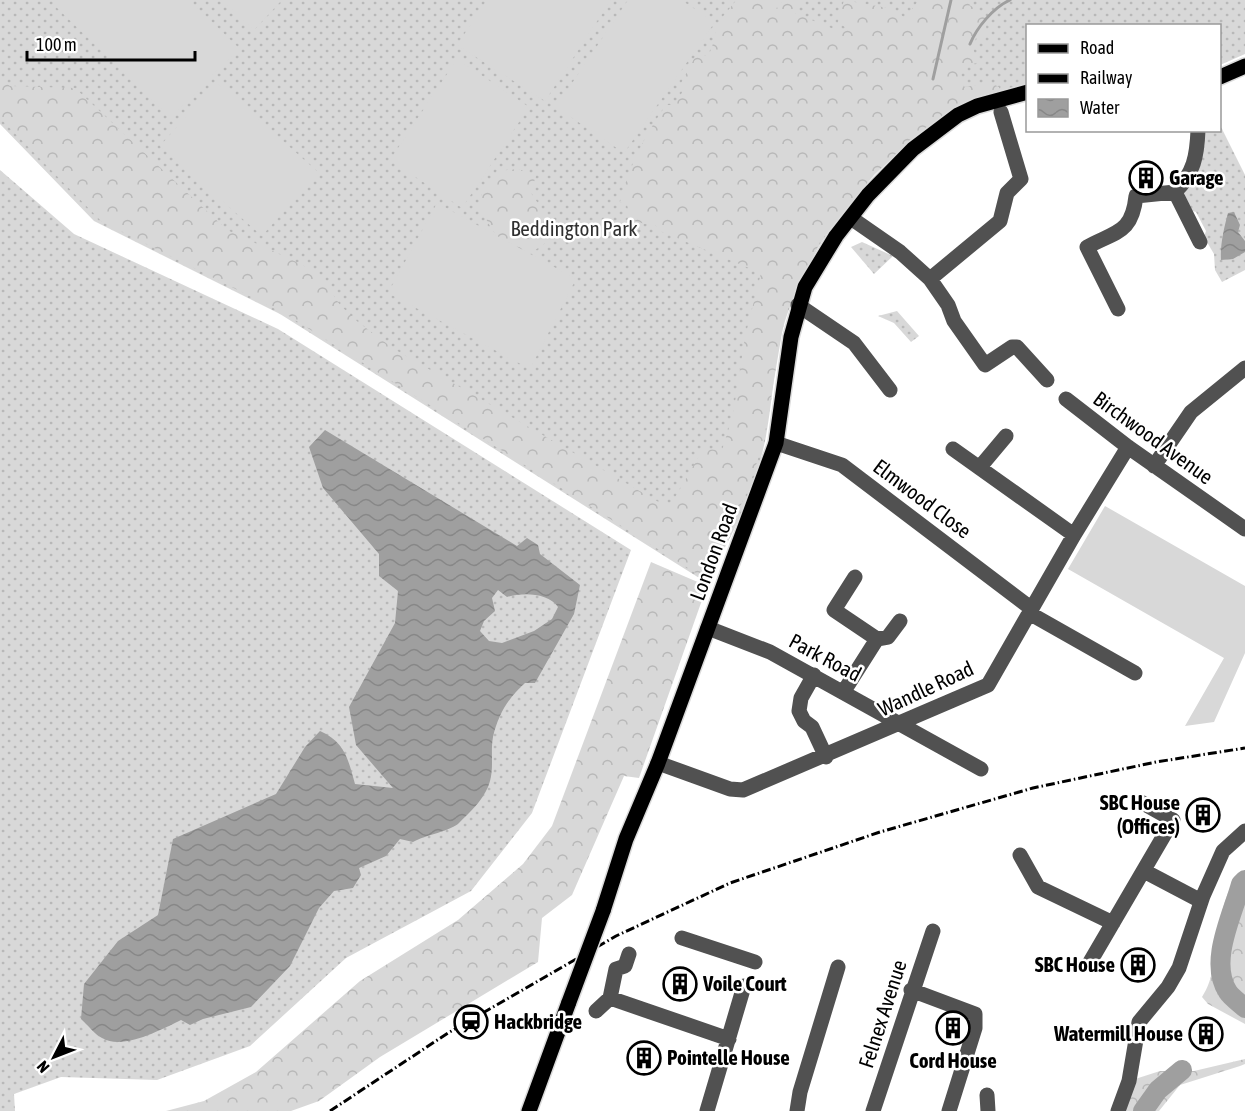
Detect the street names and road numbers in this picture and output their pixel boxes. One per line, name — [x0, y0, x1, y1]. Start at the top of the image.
street label: Birchwood Avenue — [1089, 386, 1218, 489]
street label: Elmwood Close — [869, 454, 976, 543]
street label: London Road — [684, 500, 742, 603]
street label: Park Road — [785, 628, 866, 686]
street label: Wandle Road — [874, 656, 977, 721]
street label: Felnex Avenue — [853, 957, 911, 1071]

